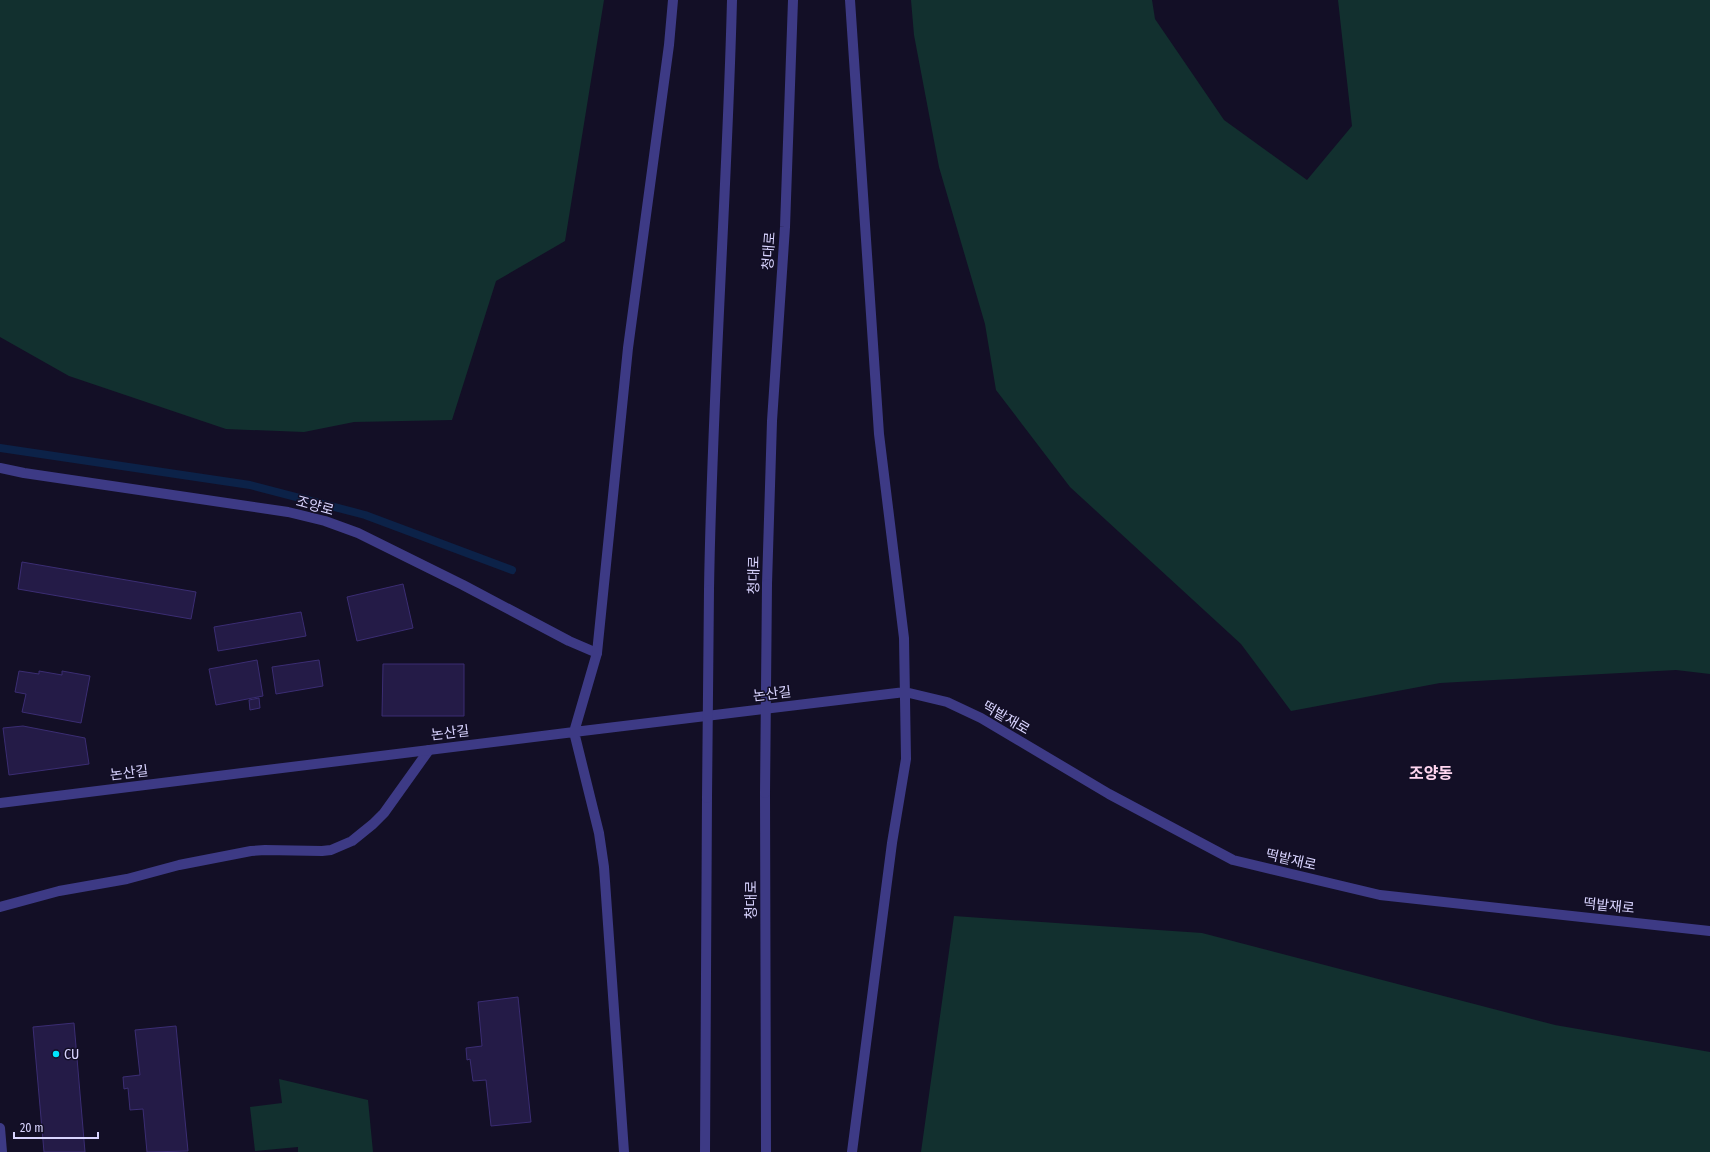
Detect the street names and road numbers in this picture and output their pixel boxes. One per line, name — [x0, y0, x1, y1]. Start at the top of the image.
street label: 청대로 — [759, 231, 779, 271]
street label: 조양로 — [294, 493, 336, 519]
street label: 청대로 — [745, 555, 763, 594]
street label: 논산길 — [752, 683, 792, 705]
street label: 떡밭재로 — [979, 698, 1033, 738]
street label: 논산길 — [430, 722, 470, 744]
street label: 논산길 — [109, 762, 149, 784]
street label: 떡밭재로 — [1264, 846, 1318, 874]
street label: 청대로 — [743, 881, 760, 919]
street label: 떡밭재로 — [1582, 895, 1636, 917]

